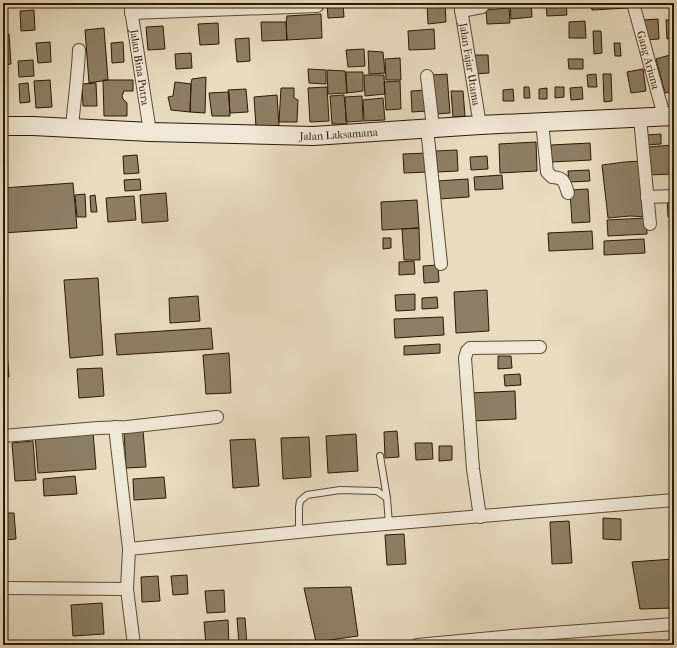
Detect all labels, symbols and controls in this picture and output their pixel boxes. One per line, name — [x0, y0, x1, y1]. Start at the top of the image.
street label: Jalan Fajar Utama — [457, 21, 483, 107]
street label: Jalan Bina Putra — [128, 27, 152, 107]
street label: Gang Arjuna — [634, 29, 663, 91]
street label: Jalan Laksamana — [299, 125, 379, 143]

